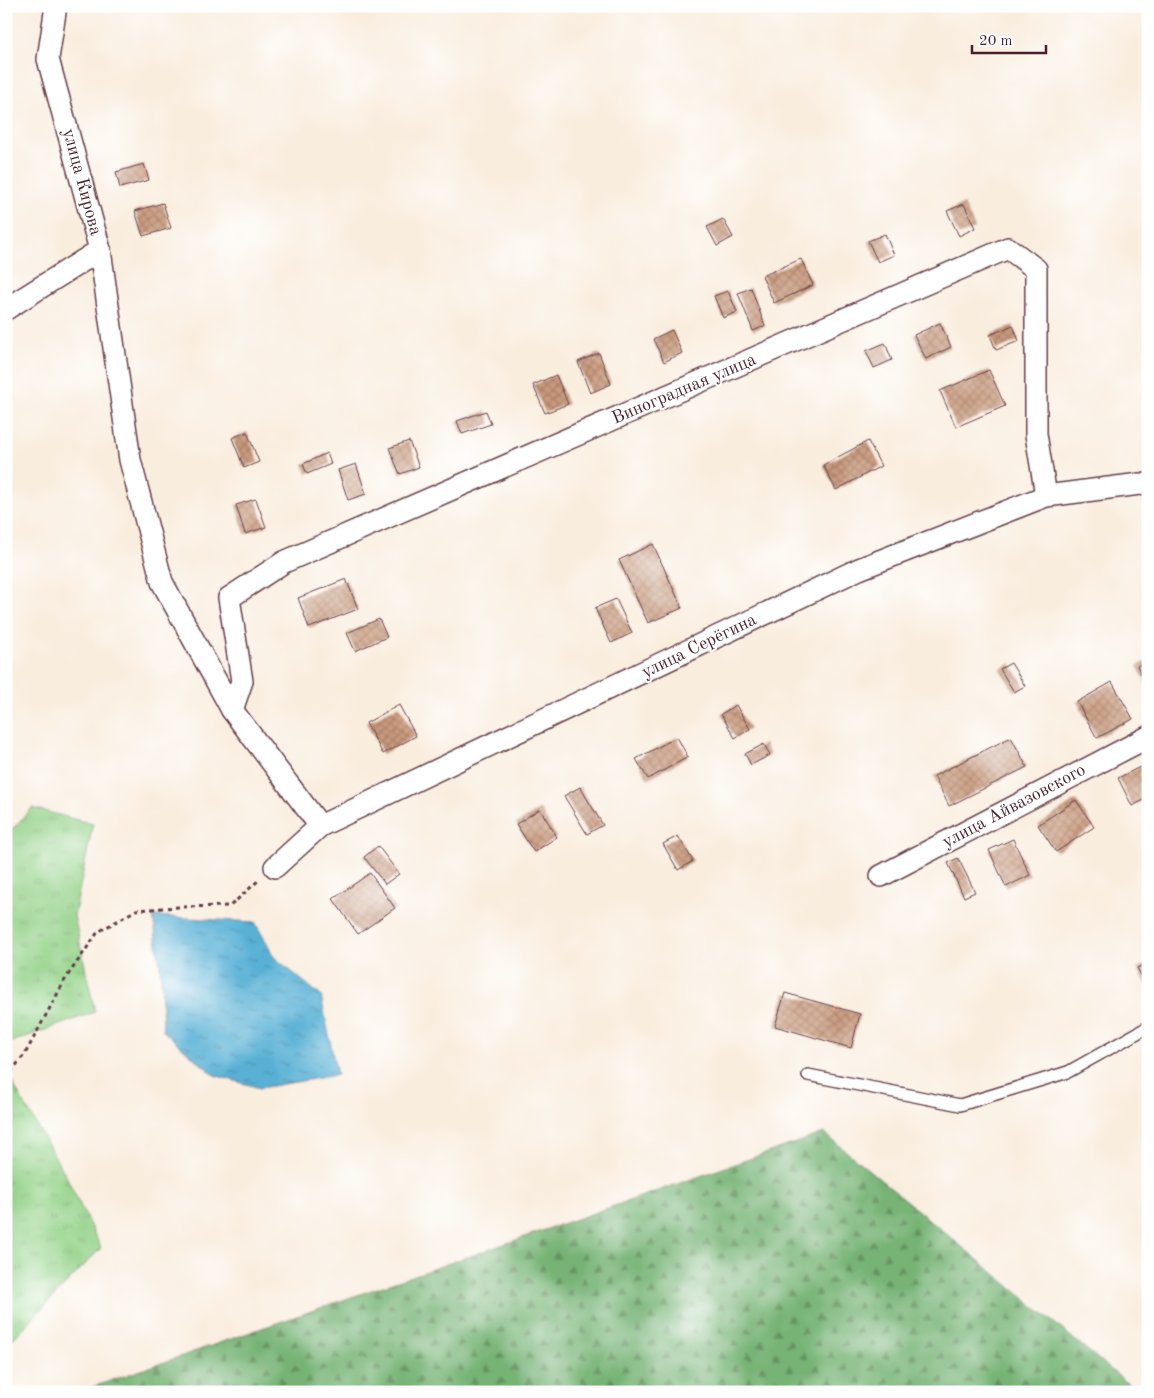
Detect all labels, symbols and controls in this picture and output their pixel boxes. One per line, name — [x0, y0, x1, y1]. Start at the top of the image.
scale bar — [972, 22, 1045, 54]
text: 20 m — [979, 34, 1013, 49]
street label: улица Кирова — [59, 127, 105, 237]
street label: Виноградная улица — [609, 350, 759, 428]
street label: улица Серёгина — [639, 610, 759, 682]
street label: улица Айвазовского — [940, 761, 1089, 851]

